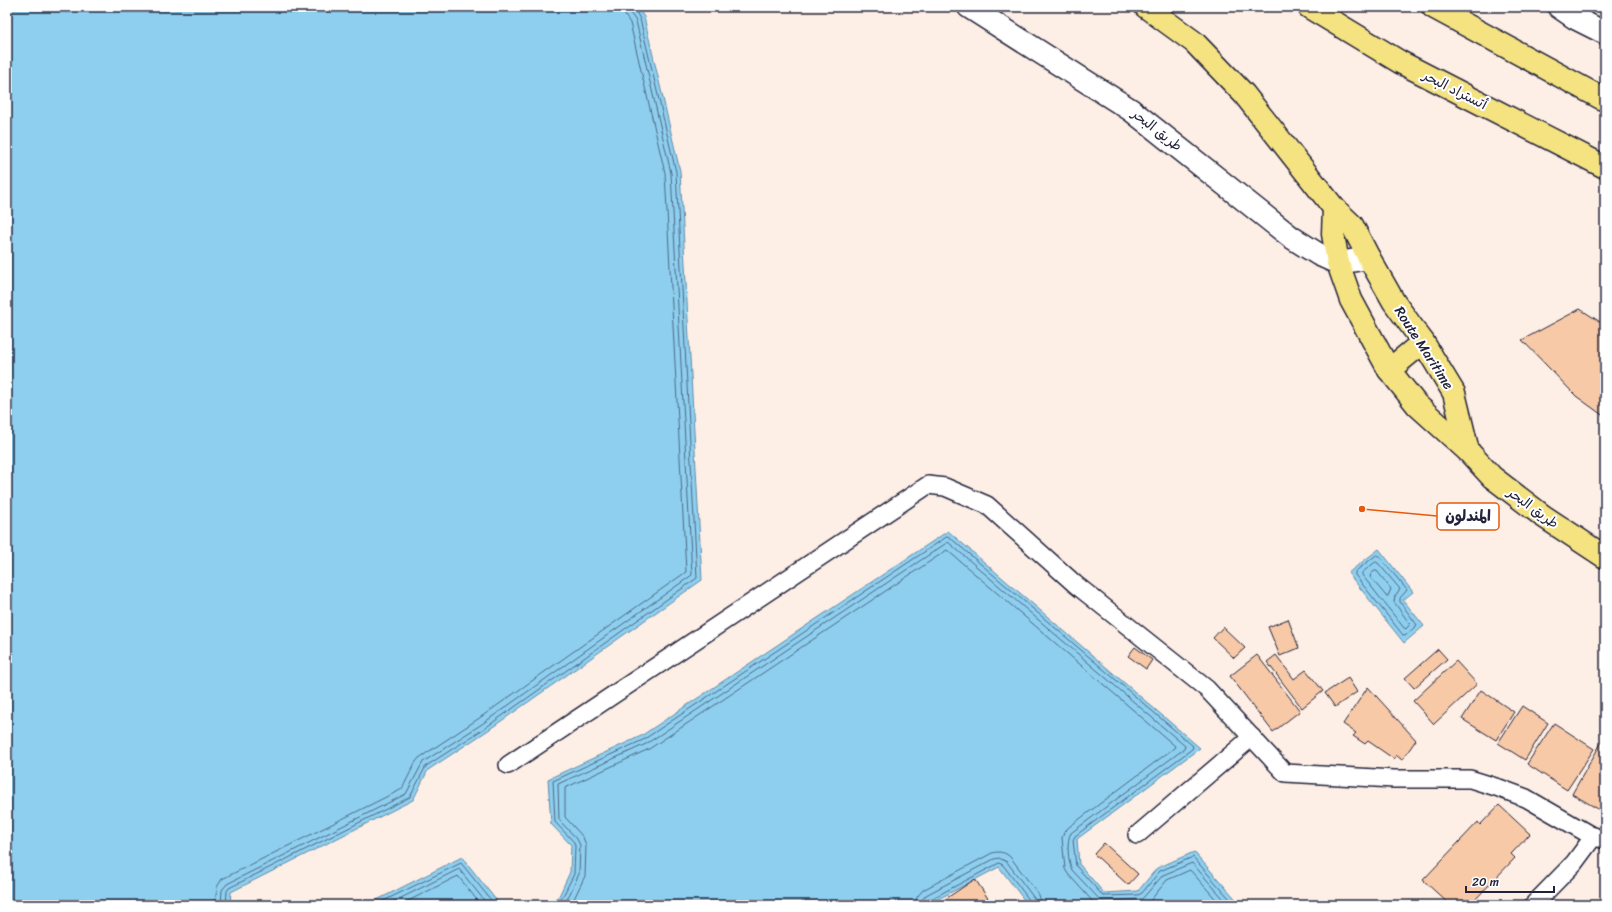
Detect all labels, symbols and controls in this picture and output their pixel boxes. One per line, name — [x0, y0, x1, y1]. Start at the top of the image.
street label: أتستراد البحر — [1417, 63, 1492, 117]
street label: طريق البحر — [1125, 101, 1188, 158]
street label: Route Maritime — [1387, 301, 1461, 395]
street label: طريق البحر — [1501, 480, 1564, 536]
callout: المندلون — [1437, 503, 1499, 530]
text: المندلون — [1445, 503, 1491, 529]
scale bar — [1466, 868, 1554, 894]
text: 20 m — [1472, 871, 1499, 893]

